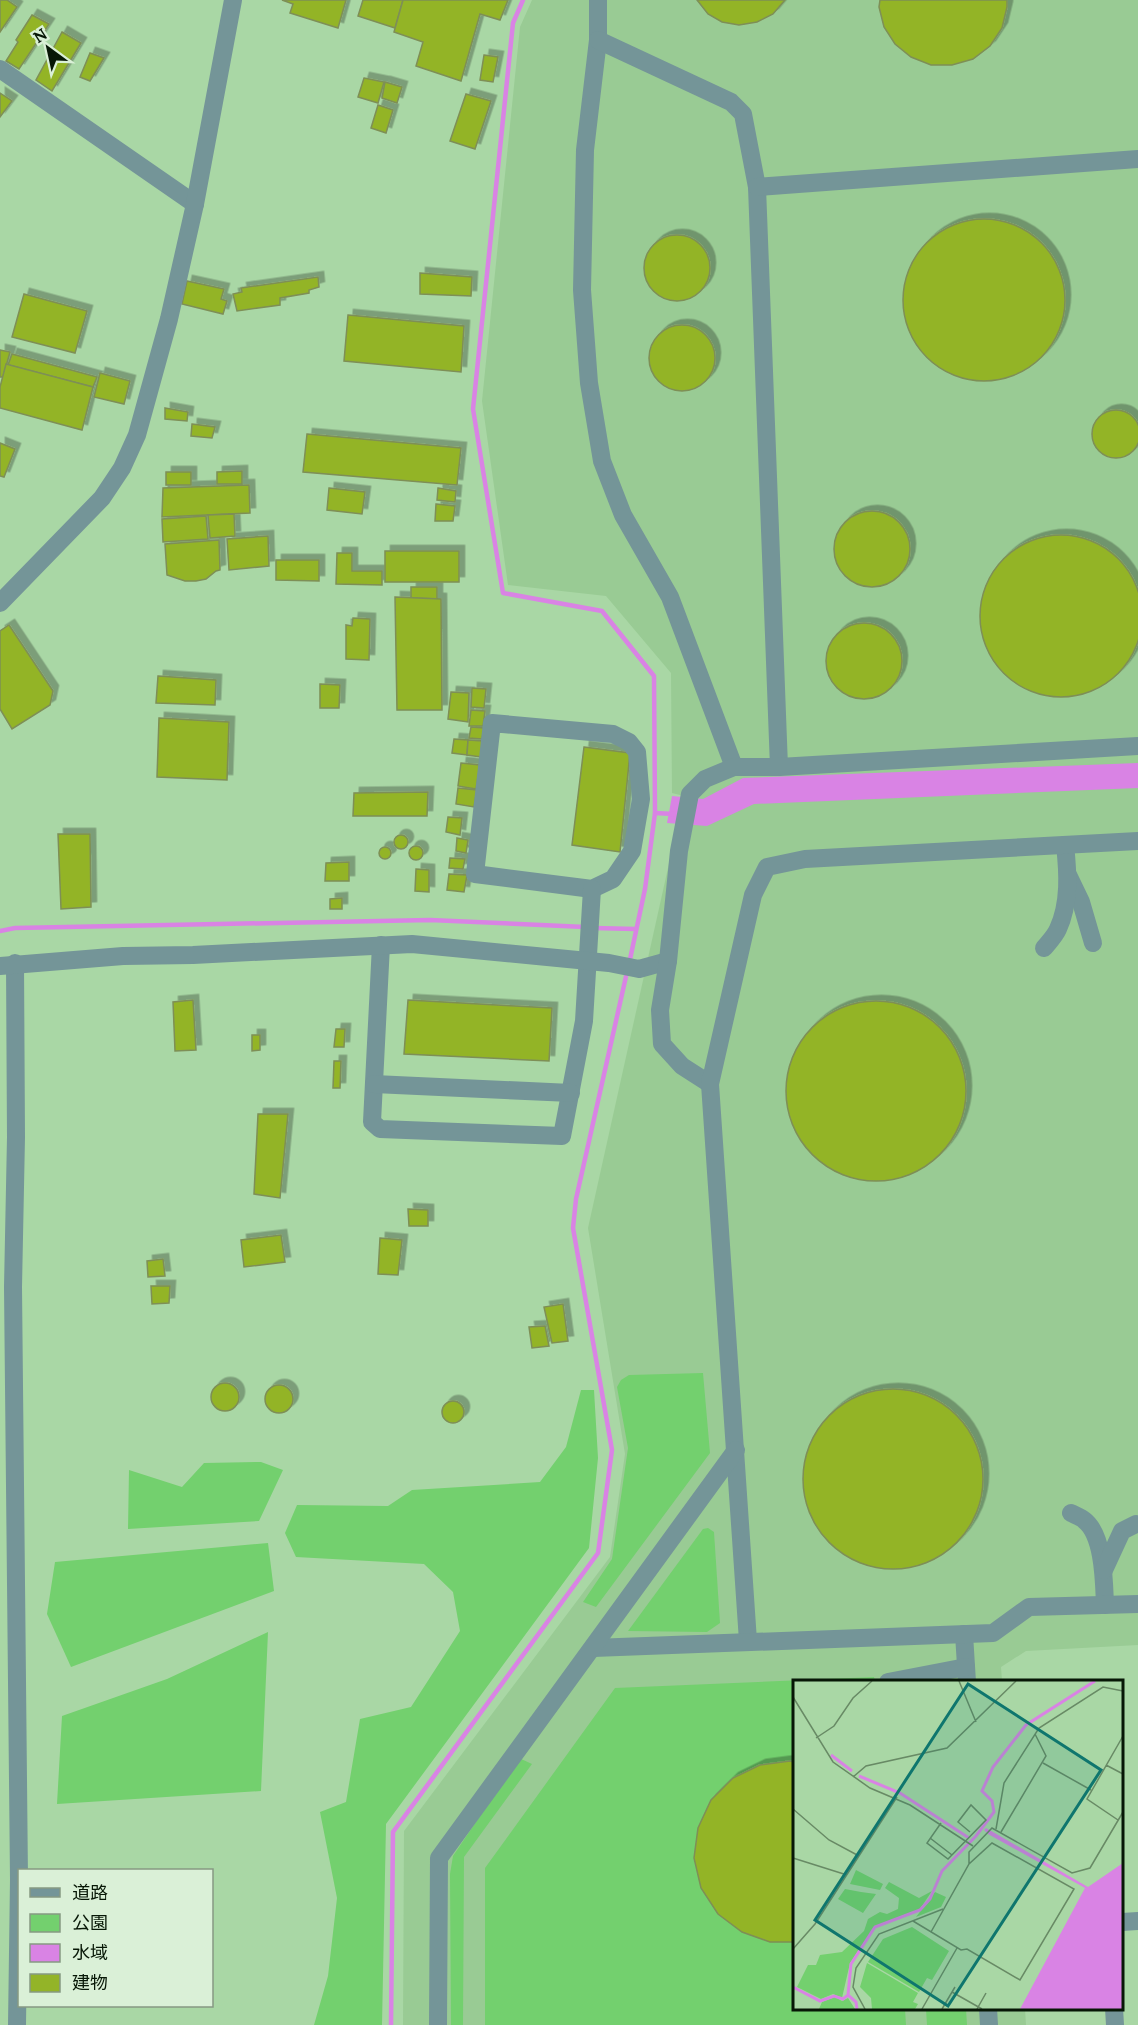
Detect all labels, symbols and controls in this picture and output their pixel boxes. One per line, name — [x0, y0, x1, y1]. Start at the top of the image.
north arrow — [18, 18, 78, 78]
text: N — [29, 24, 50, 47]
inset map — [793, 1680, 1123, 2010]
legend — [18, 1869, 213, 2007]
text: 道路 — [72, 1881, 108, 1904]
text: 公園 — [72, 1911, 108, 1934]
text: 水域 — [72, 1941, 108, 1964]
text: 建物 — [72, 1971, 108, 1994]

